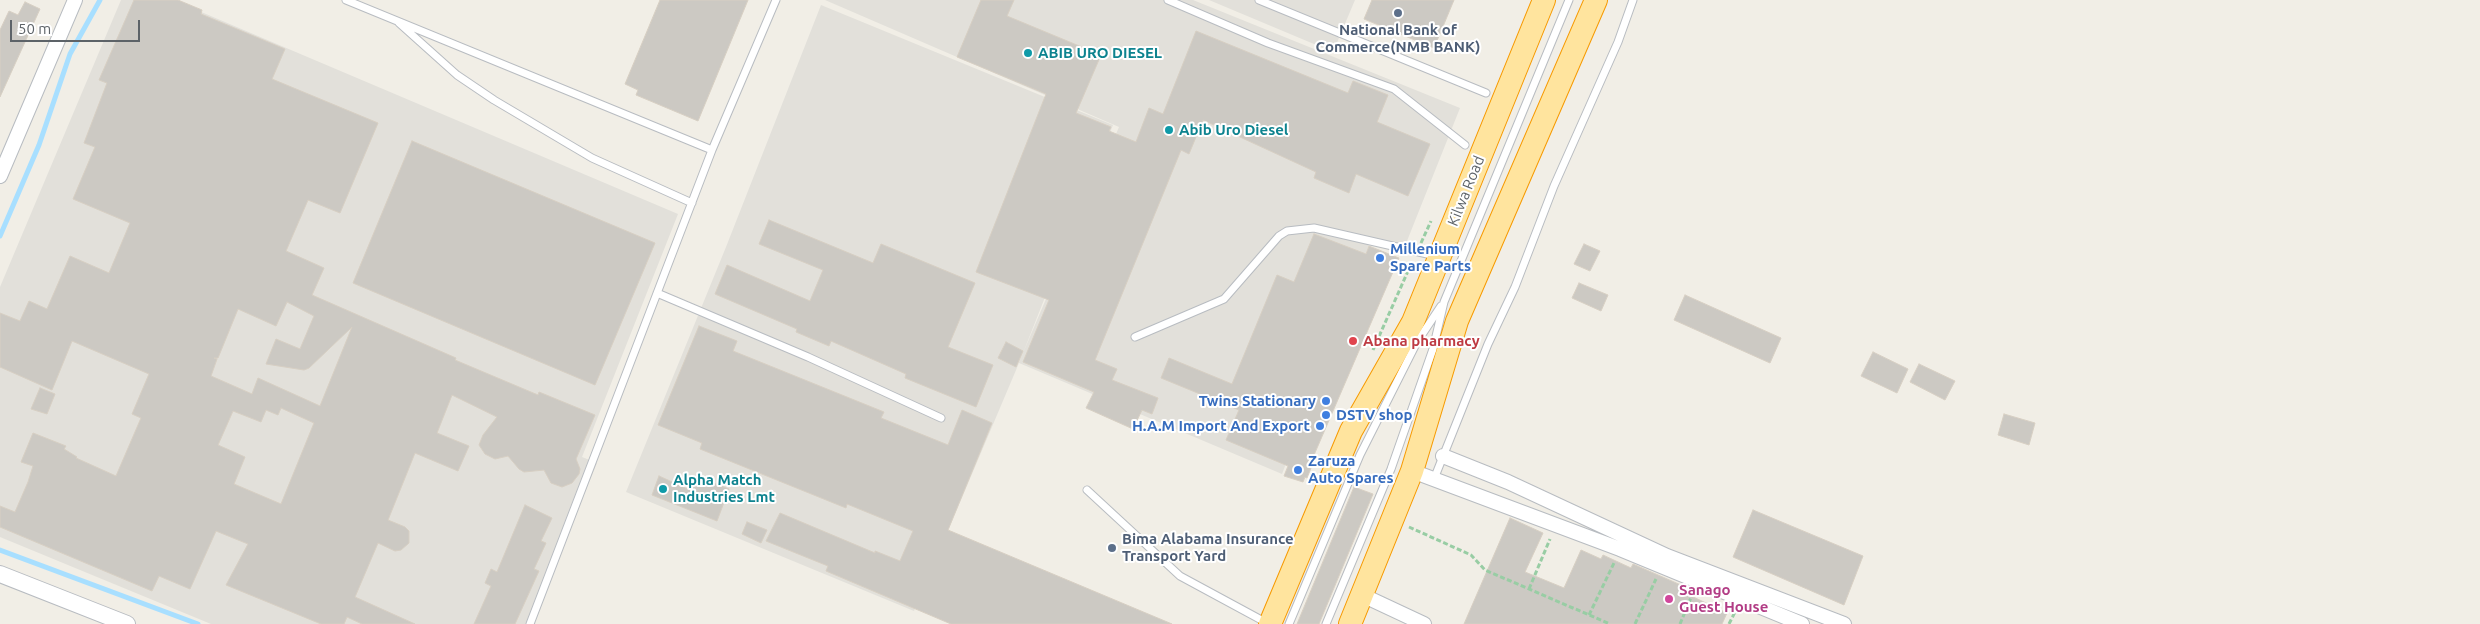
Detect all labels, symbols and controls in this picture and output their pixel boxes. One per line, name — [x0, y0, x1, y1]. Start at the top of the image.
marker: National Bank of Commerce(NMB BANK) — [1392, 7, 1404, 19]
scale bar — [12, 10, 142, 42]
text: 50 m — [18, 20, 51, 37]
place label: National Bank of Commerce(NMB BANK) — [1316, 21, 1480, 56]
place label: ABIB URO DIESEL — [1038, 44, 1162, 62]
marker: ABIB URO DIESEL — [1022, 47, 1034, 59]
place label: Abib Uro Diesel — [1179, 121, 1288, 139]
marker: Abib Uro Diesel — [1163, 124, 1175, 136]
street label: Kilwa Road — [1444, 153, 1488, 229]
place label: Millenium Spare Parts — [1390, 240, 1471, 275]
marker: Millenium Spare Parts — [1374, 252, 1386, 264]
place label: Abana pharmacy — [1363, 332, 1480, 350]
marker: Abana pharmacy — [1347, 335, 1359, 347]
place label: Twins Stationary — [1199, 392, 1316, 410]
marker: Twins Stationary — [1320, 395, 1332, 407]
place label: DSTV shop — [1336, 406, 1413, 424]
marker: DSTV shop — [1320, 409, 1332, 421]
place label: H.A.M Import And Export — [1132, 417, 1310, 435]
marker: H.A.M Import And Export — [1314, 420, 1326, 432]
place label: Zaruza Auto Spares — [1308, 452, 1394, 487]
marker: Zaruza Auto Spares — [1292, 464, 1304, 476]
place label: Alpha Match Industries Lmt — [673, 471, 775, 506]
marker: Alpha Match Industries Lmt — [657, 483, 669, 495]
place label: Bima Alabama Insurance Transport Yard — [1122, 530, 1294, 565]
marker: Bima Alabama Insurance Transport Yard — [1106, 542, 1118, 554]
place label: Sanago Guest House — [1679, 581, 1768, 616]
marker: Sanago Guest House — [1663, 593, 1675, 605]

